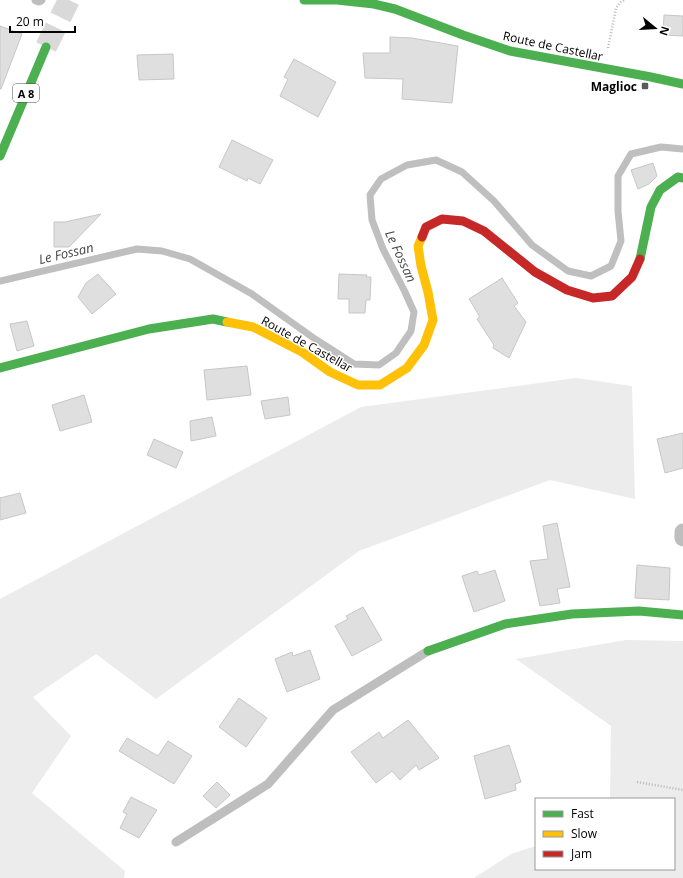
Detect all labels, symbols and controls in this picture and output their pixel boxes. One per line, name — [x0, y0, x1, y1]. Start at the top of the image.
scale bar — [10, 8, 75, 34]
north arrow — [635, 8, 675, 48]
text: 20 m — [16, 13, 44, 30]
text: N — [656, 25, 674, 38]
street label: Route de Castellar — [501, 27, 605, 65]
place label: Maglioc — [591, 78, 637, 95]
marker: Maglioc — [640, 81, 650, 91]
road number: A 8 — [13, 84, 39, 102]
water label: Le Fossan — [381, 227, 421, 285]
water label: Le Fossan — [37, 238, 95, 268]
street label: Route de Castellar — [258, 312, 356, 376]
legend — [535, 798, 675, 870]
text: Fast — [571, 805, 594, 822]
text: Slow — [571, 825, 598, 842]
text: Jam — [570, 845, 592, 862]

